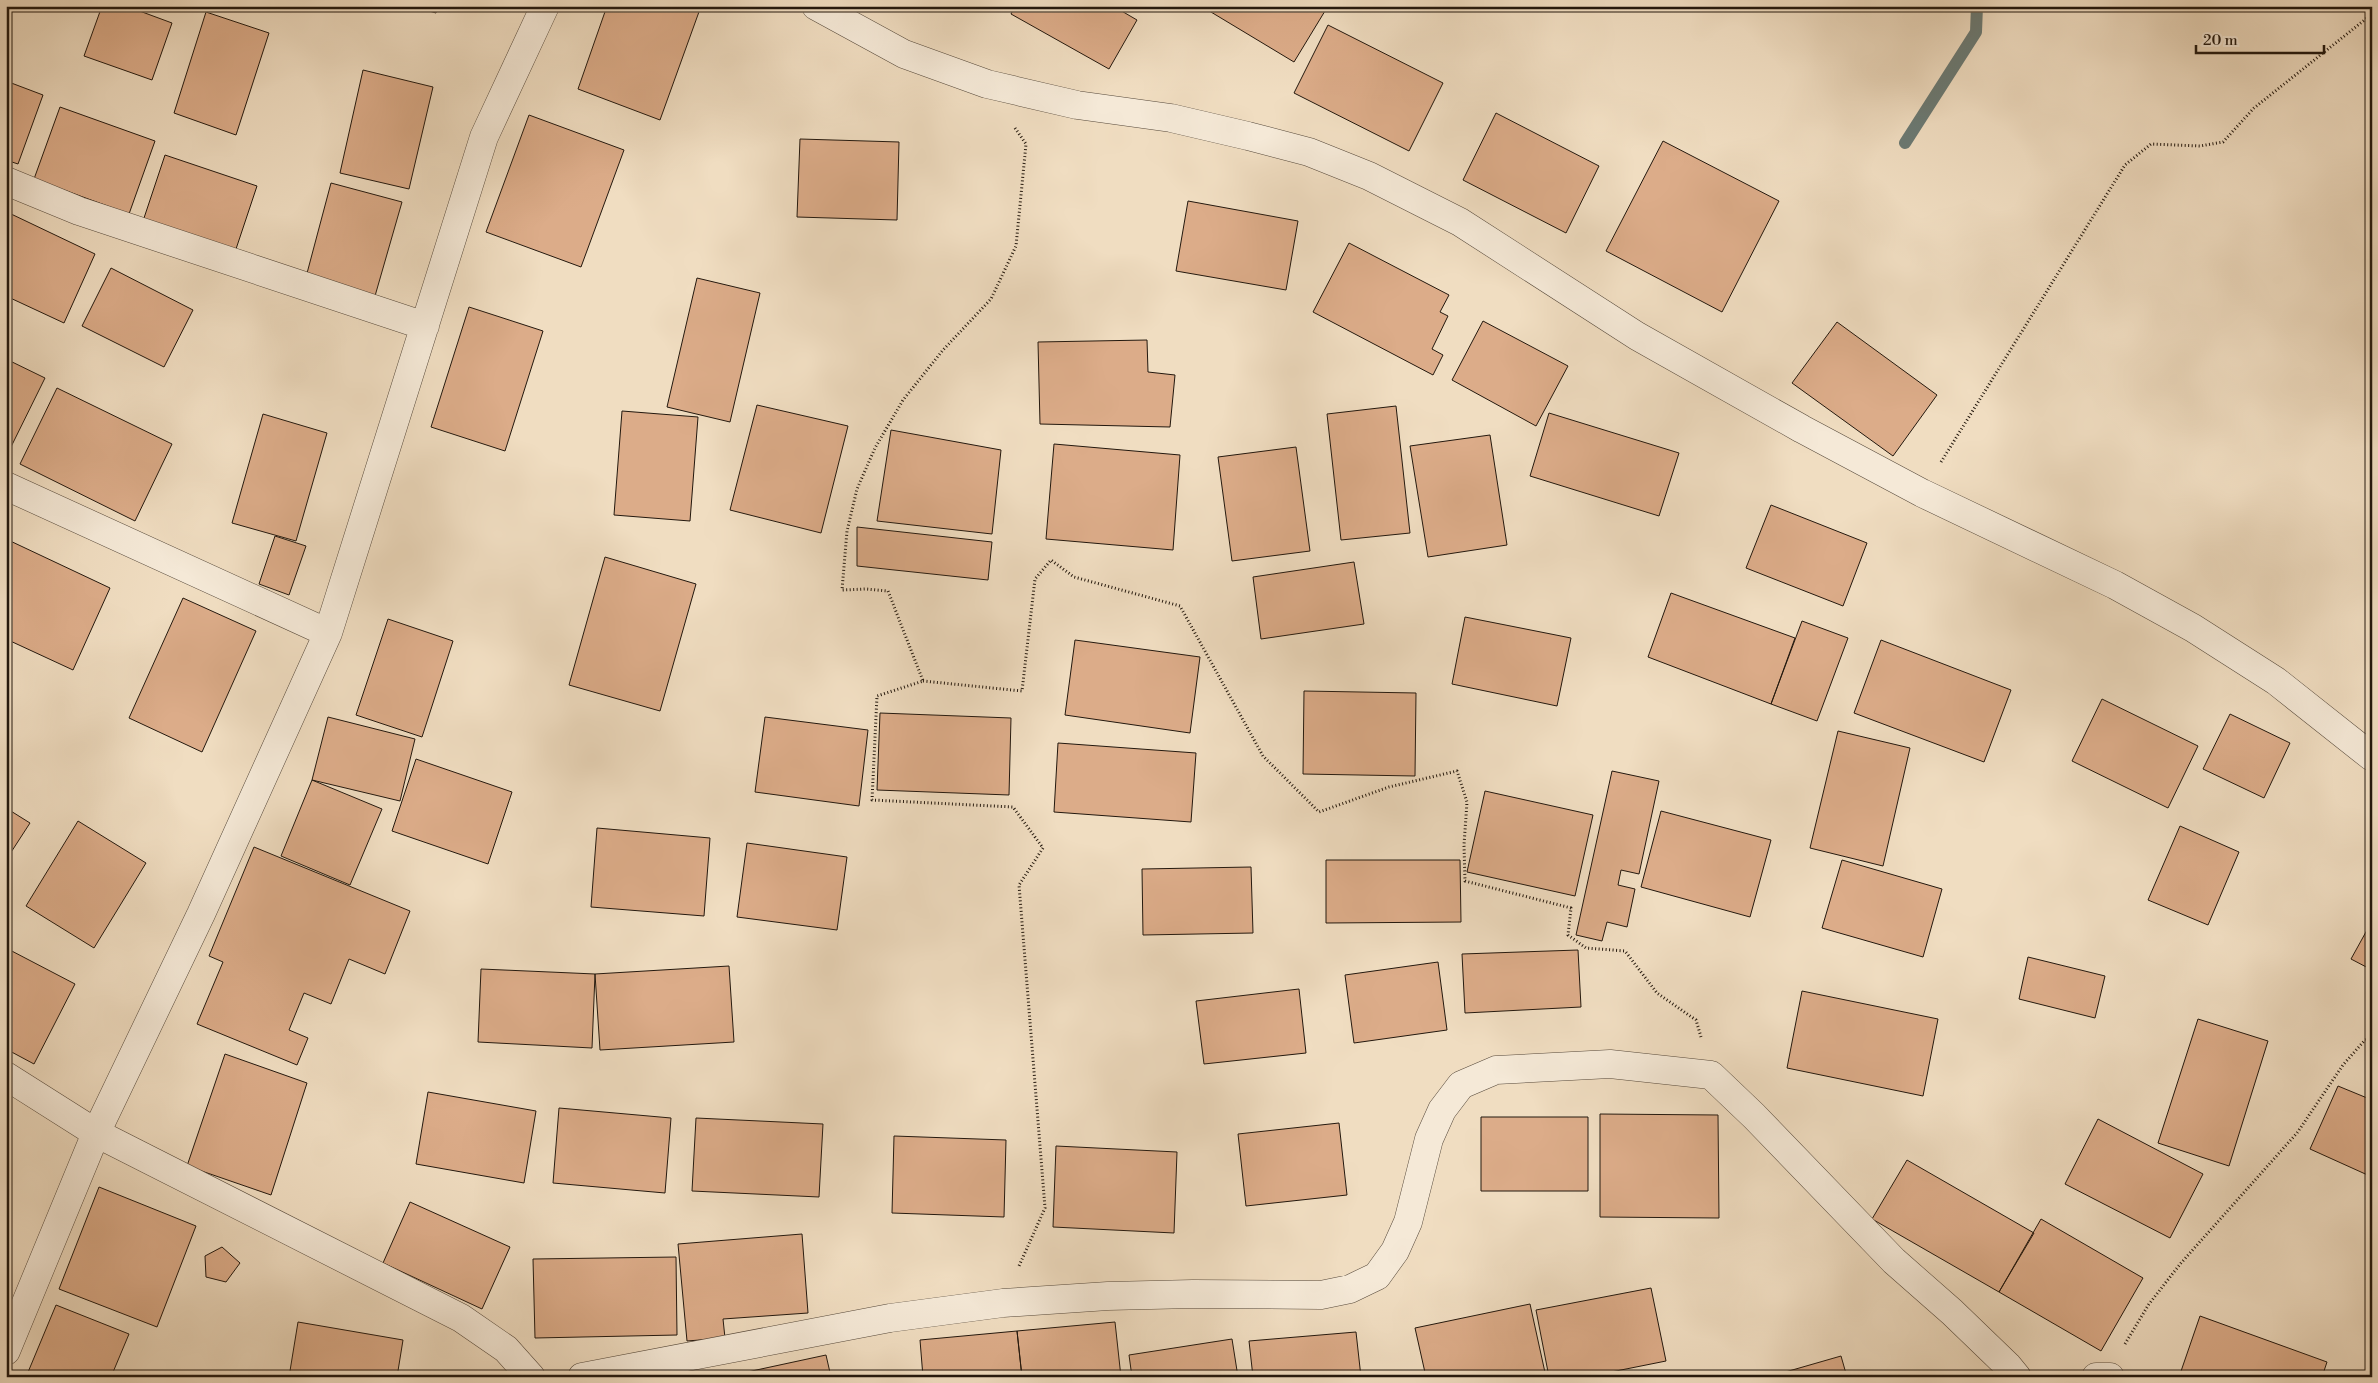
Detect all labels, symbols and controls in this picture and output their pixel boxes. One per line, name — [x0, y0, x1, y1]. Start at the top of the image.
scale bar — [2196, 22, 2323, 54]
text: 20 m — [2203, 31, 2238, 50]

